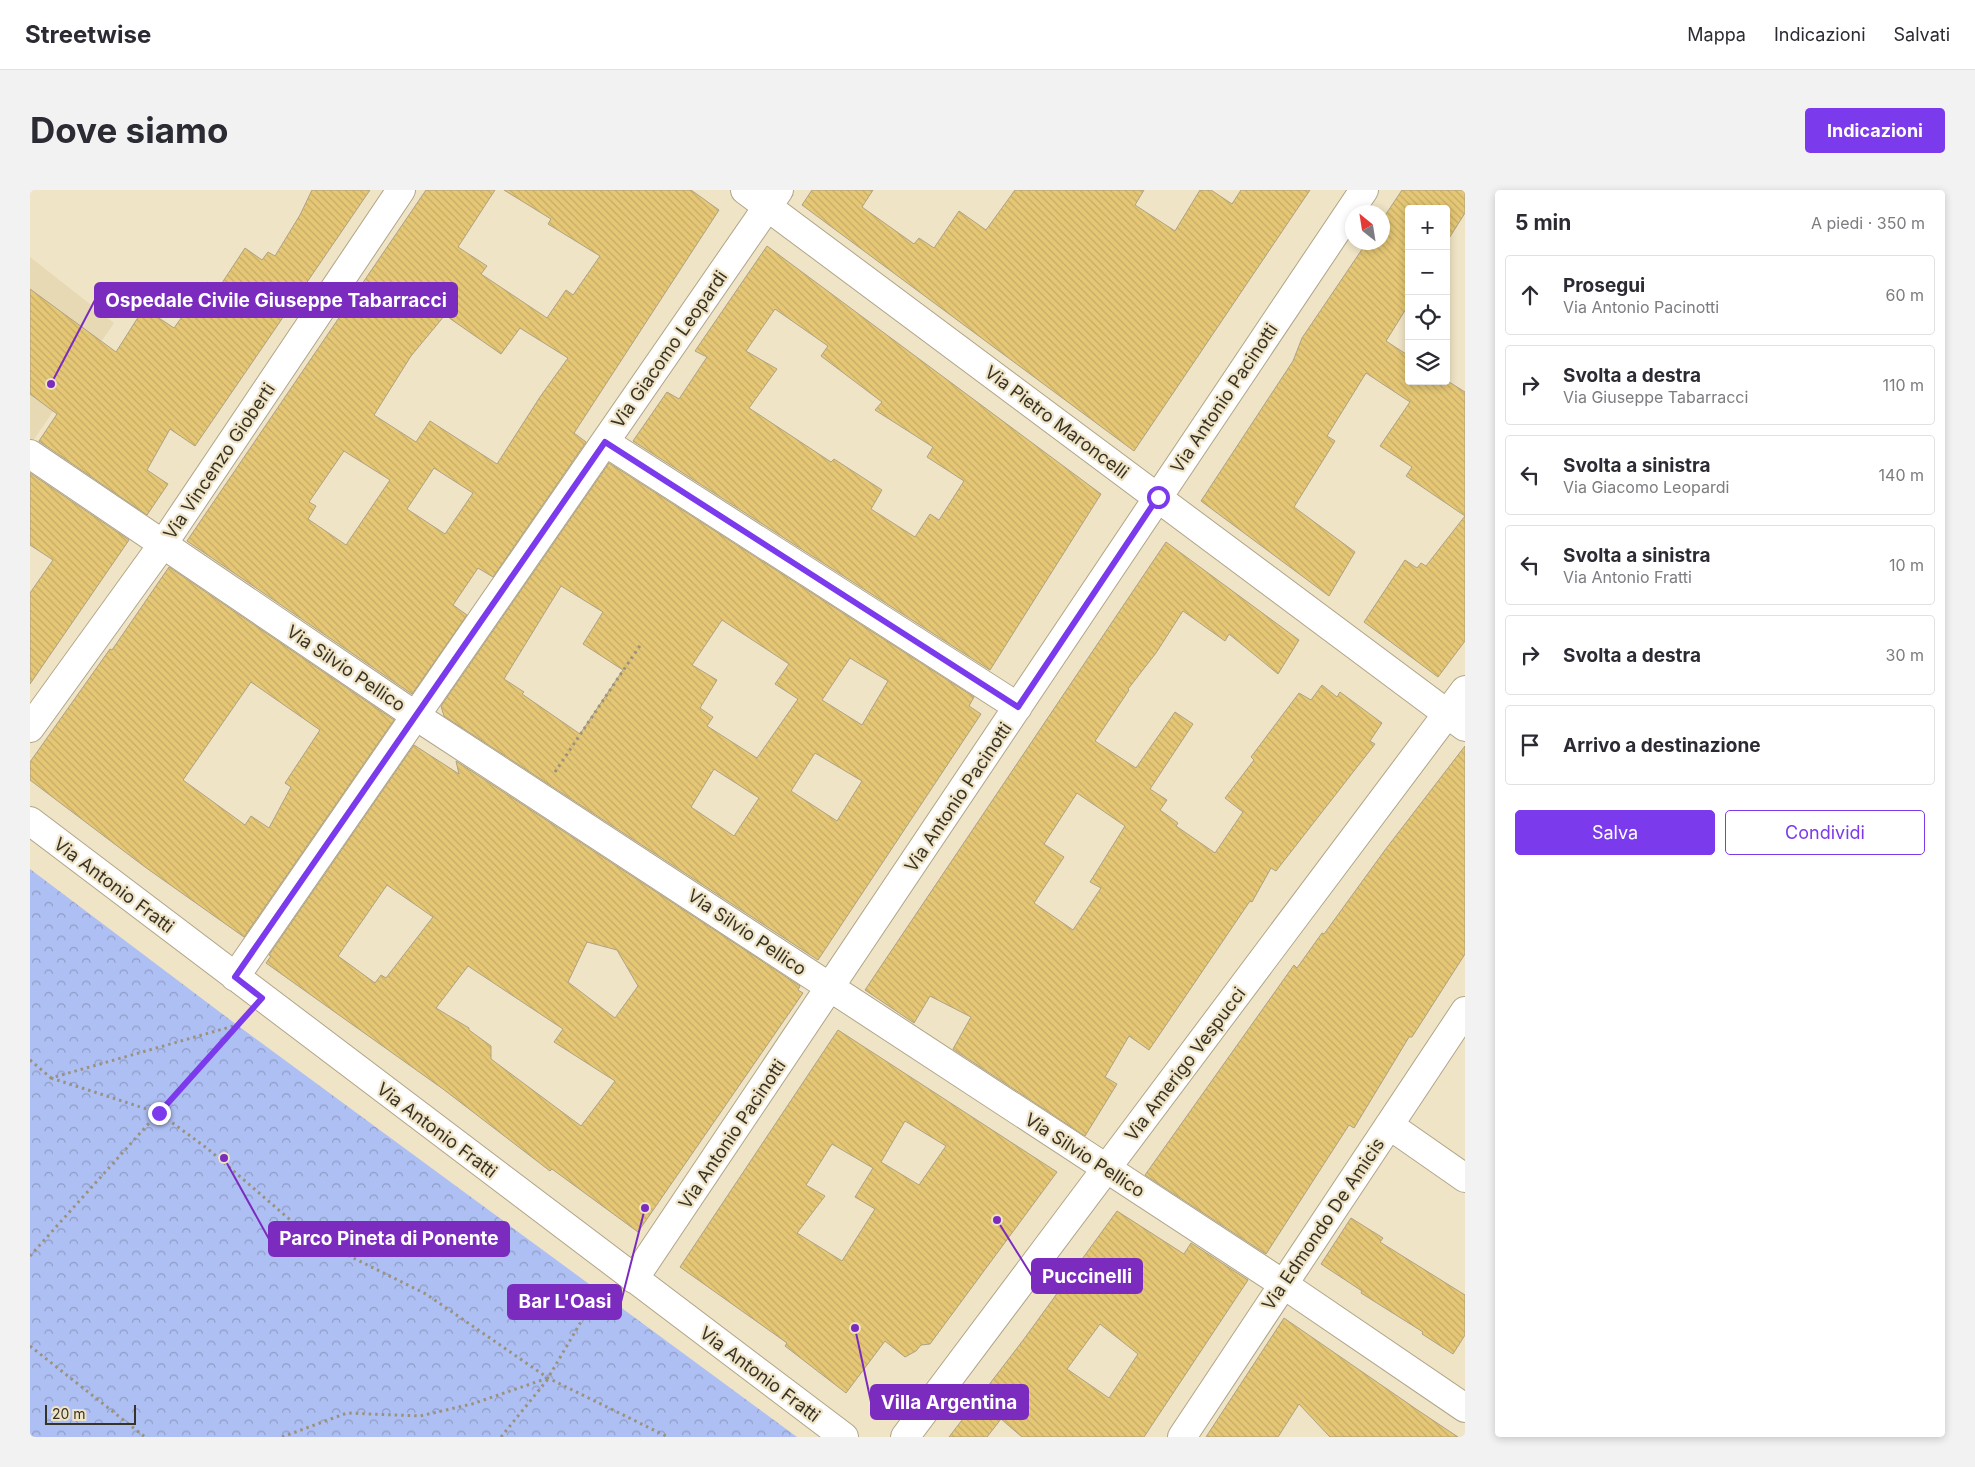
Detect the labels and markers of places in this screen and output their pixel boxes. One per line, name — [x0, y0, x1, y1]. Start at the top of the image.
callout: Ospedale Civile Giuseppe Tabarracci — [95, 283, 457, 317]
callout: Parco Pineta di Ponente — [269, 1222, 509, 1256]
callout: Puccinelli — [1032, 1259, 1142, 1293]
callout: Bar L'Oasi — [508, 1285, 621, 1319]
callout: Villa Argentina — [871, 1385, 1028, 1419]

